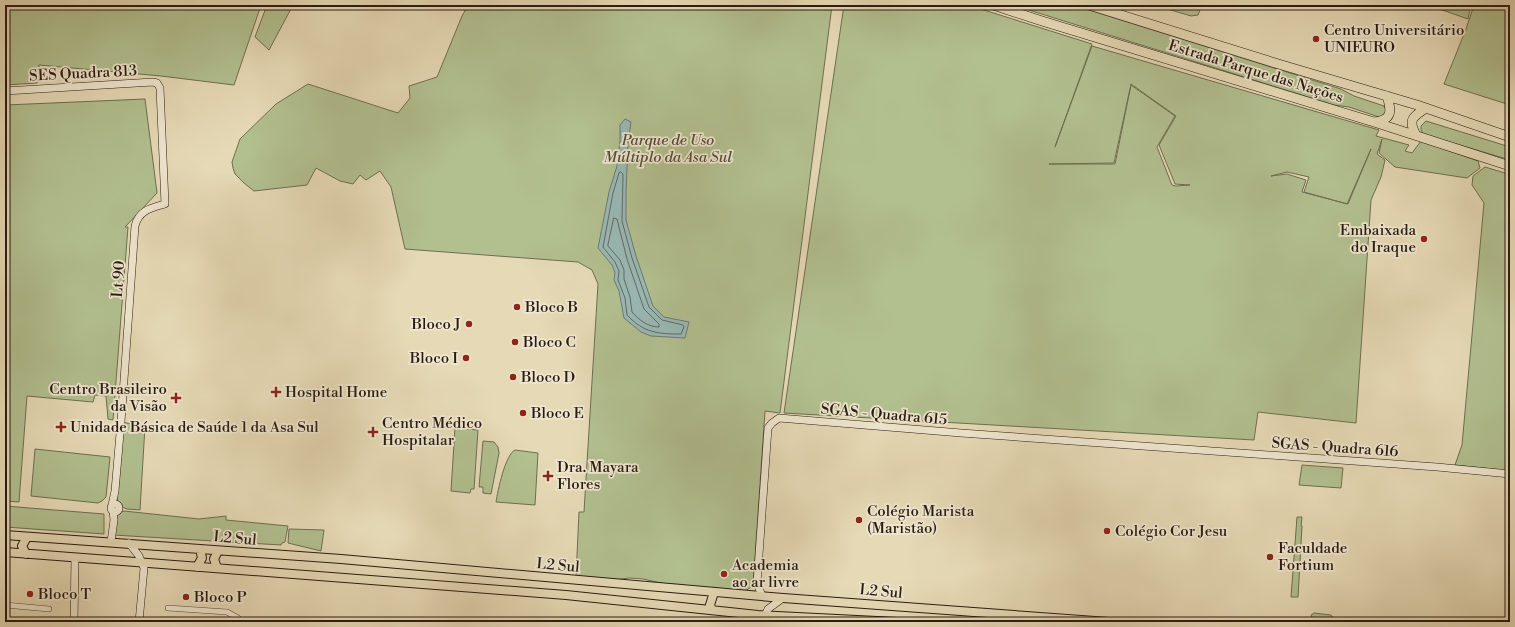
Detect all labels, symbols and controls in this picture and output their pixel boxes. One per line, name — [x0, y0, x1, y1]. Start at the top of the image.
place label: Centro Universitário UNIEURO — [1324, 21, 1464, 57]
marker: Centro Universitário UNIEURO — [1311, 34, 1321, 44]
street label: Estrada Parque das Nações — [1166, 36, 1346, 107]
street label: SES Quadra 813 — [29, 61, 137, 86]
park label: Parque de Uso Múltiplo da Asa Sul — [604, 131, 732, 167]
place label: Embaixada do Iraque — [1340, 221, 1416, 257]
marker: Embaixada do Iraque — [1419, 234, 1429, 244]
street label: Lt 90 — [108, 260, 129, 298]
place label: Bloco B — [524, 298, 578, 317]
marker: Bloco B — [512, 302, 522, 312]
place label: Bloco J — [411, 315, 461, 334]
marker: Bloco J — [464, 319, 474, 329]
place label: Bloco C — [522, 333, 576, 352]
marker: Bloco C — [510, 337, 520, 347]
place label: Bloco I — [409, 349, 458, 368]
marker: Bloco I — [461, 353, 471, 363]
place label: Bloco D — [520, 368, 575, 387]
marker: Bloco D — [508, 372, 518, 382]
place label: Centro Brasileiro da Visão — [49, 380, 167, 416]
place label: Hospital Home — [285, 383, 387, 402]
marker: Hospital Home — [270, 386, 282, 398]
marker: Centro Brasileiro da Visão — [170, 392, 182, 404]
street label: SGAS - Quadra 615 — [820, 400, 948, 429]
place label: Bloco E — [530, 404, 584, 423]
marker: Bloco E — [518, 408, 528, 418]
place label: Centro Médico Hospitalar — [382, 414, 482, 450]
place label: Unidade Básica de Saúde 1 da Asa Sul — [70, 418, 319, 437]
marker: Unidade Básica de Saúde 1 da Asa Sul — [55, 421, 67, 433]
marker: Centro Médico Hospitalar — [367, 426, 379, 438]
street label: SGAS - Quadra 616 — [1271, 434, 1399, 461]
place label: Dra. Mayara Flores — [557, 458, 639, 494]
marker: Dra. Mayara Flores — [542, 470, 554, 482]
place label: Colégio Marista (Maristão) — [867, 502, 975, 538]
marker: Colégio Marista (Maristão) — [854, 515, 864, 525]
place label: Colégio Cor Jesu — [1115, 522, 1228, 541]
marker: Colégio Cor Jesu — [1102, 526, 1112, 536]
street label: L2 Sul — [213, 527, 258, 550]
place label: Faculdade Fortium — [1278, 539, 1347, 575]
marker: Faculdade Fortium — [1265, 552, 1275, 562]
street label: L2 Sul — [536, 554, 581, 577]
place label: Academia ao ar livre — [731, 556, 799, 592]
marker: Academia ao ar livre — [719, 569, 729, 579]
street label: L2 Sul — [859, 580, 904, 603]
place label: Bloco T — [37, 585, 92, 604]
place label: Bloco P — [193, 588, 247, 607]
marker: Bloco T — [25, 589, 35, 599]
marker: Bloco P — [181, 592, 191, 602]

